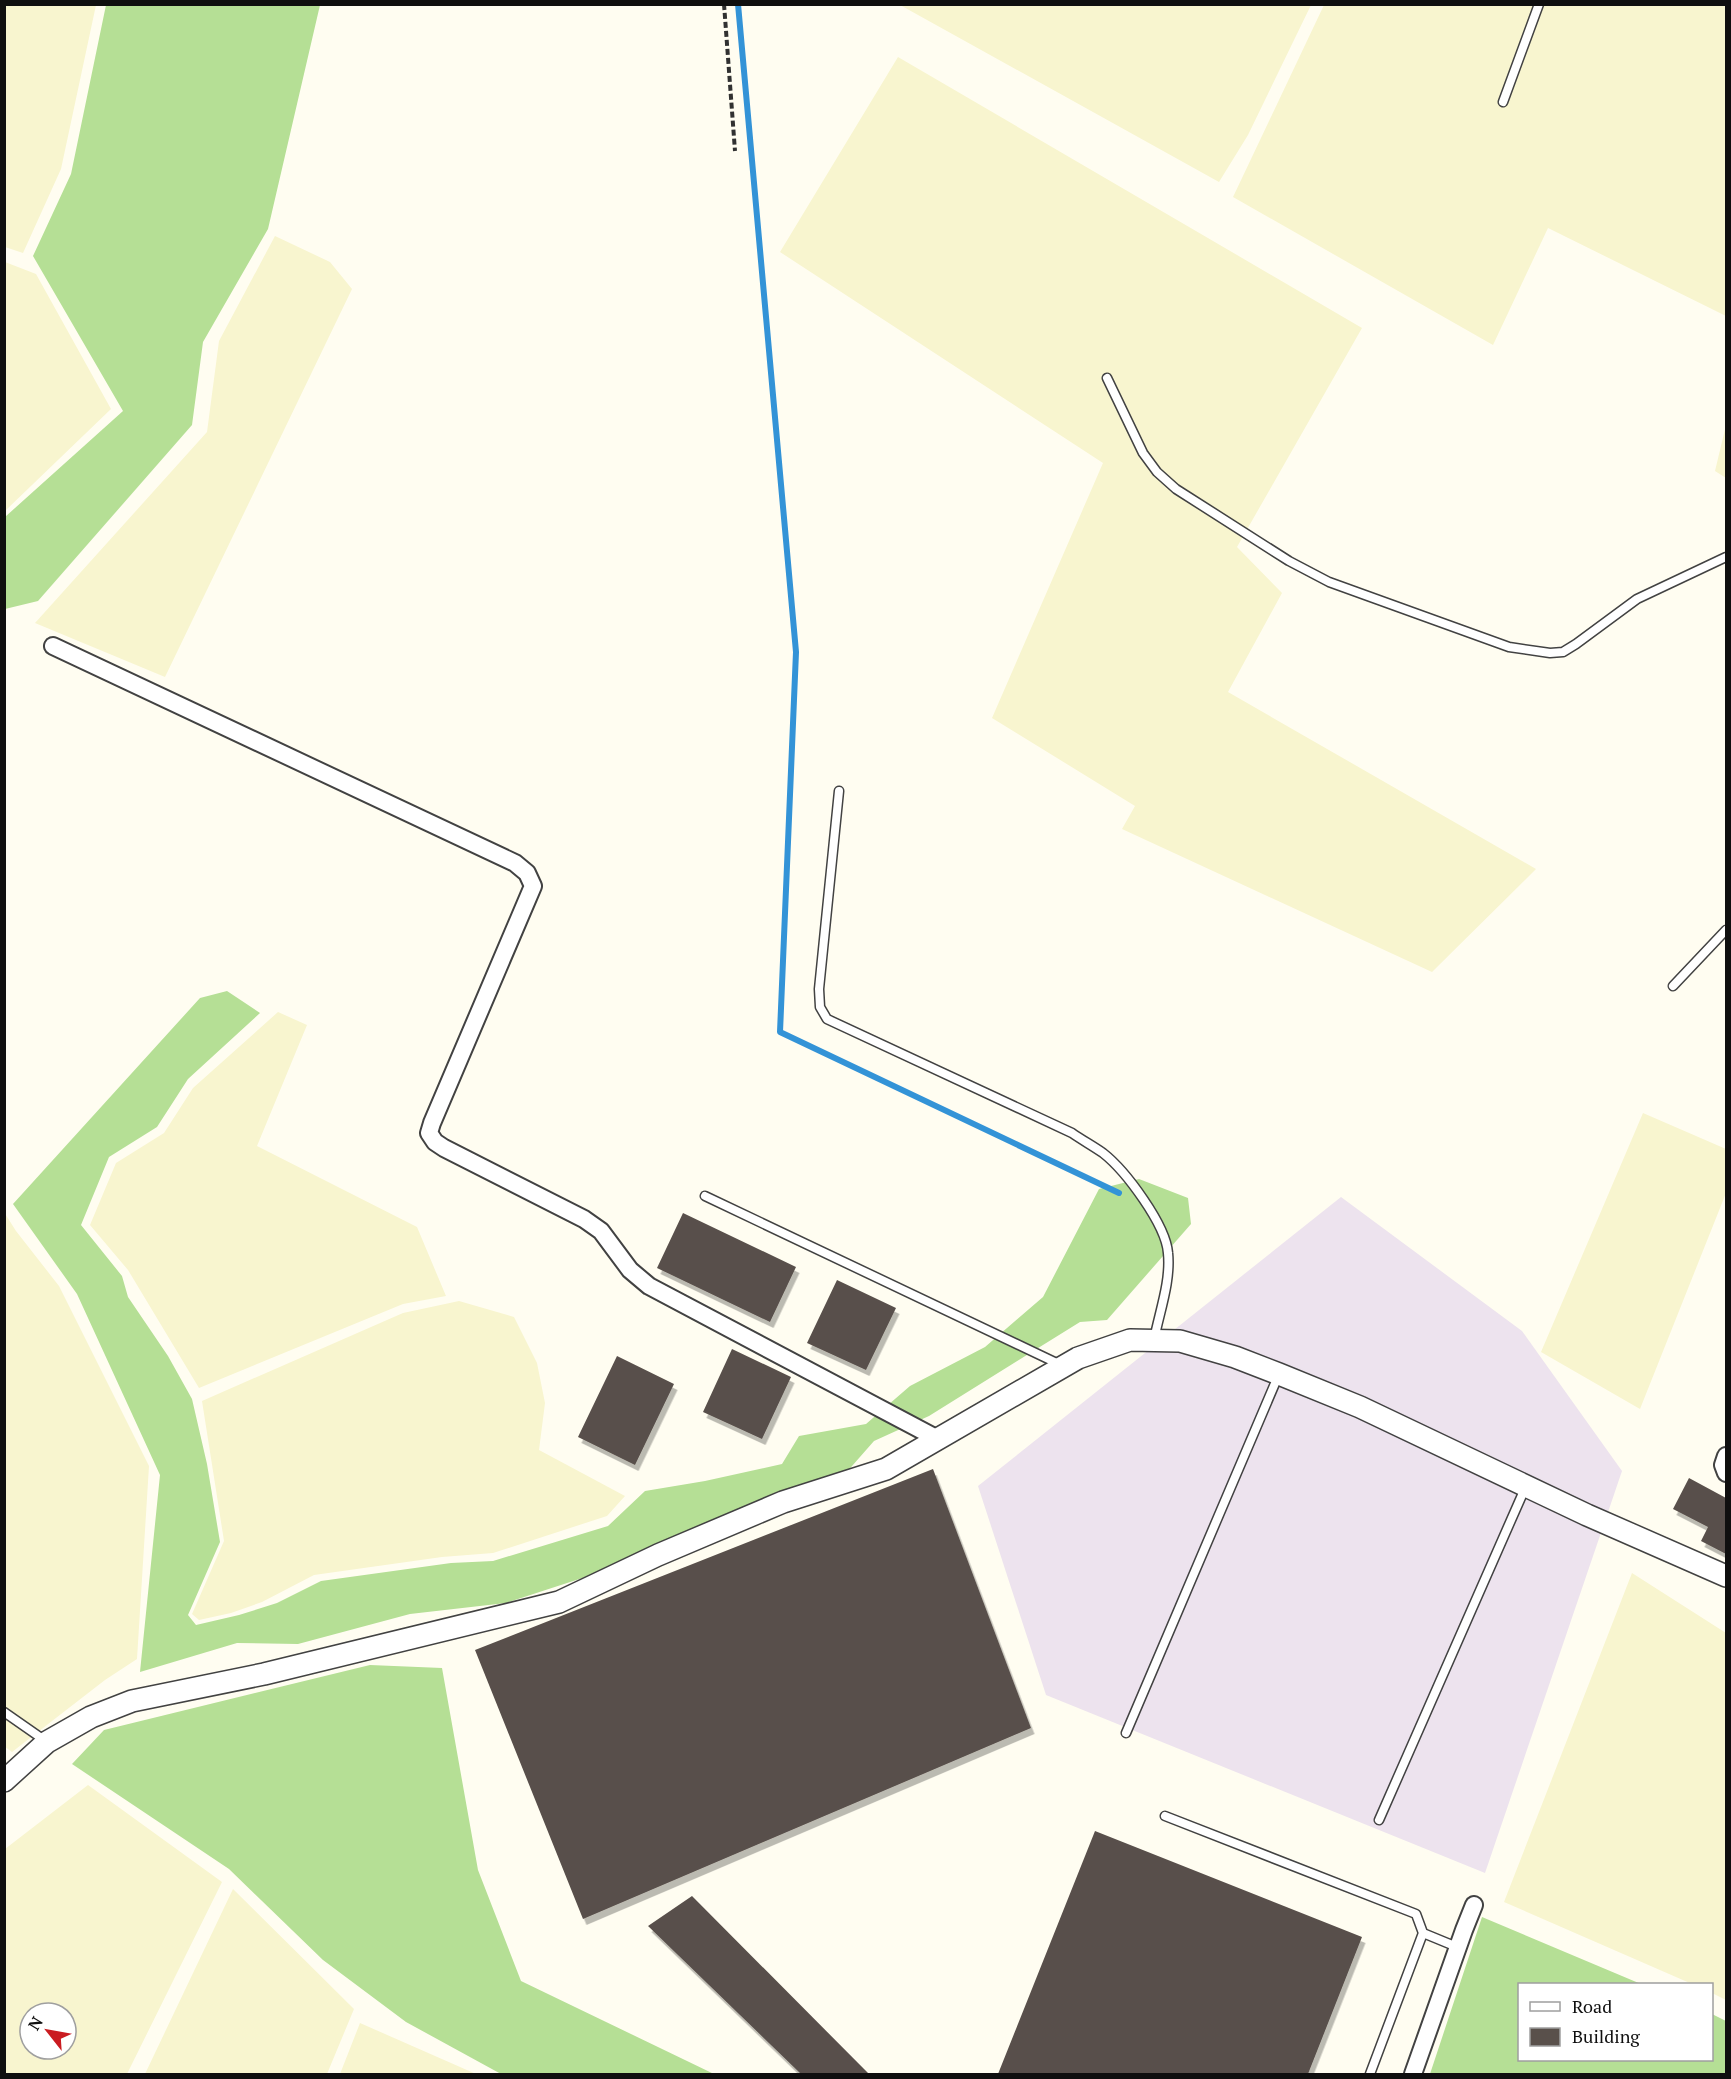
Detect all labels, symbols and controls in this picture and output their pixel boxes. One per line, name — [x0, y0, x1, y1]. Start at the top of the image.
legend — [1518, 1983, 1713, 2061]
text: Road — [1572, 1994, 1612, 2018]
north arrow — [18, 2001, 78, 2061]
text: N — [23, 2012, 48, 2034]
text: Building — [1572, 2024, 1640, 2048]

